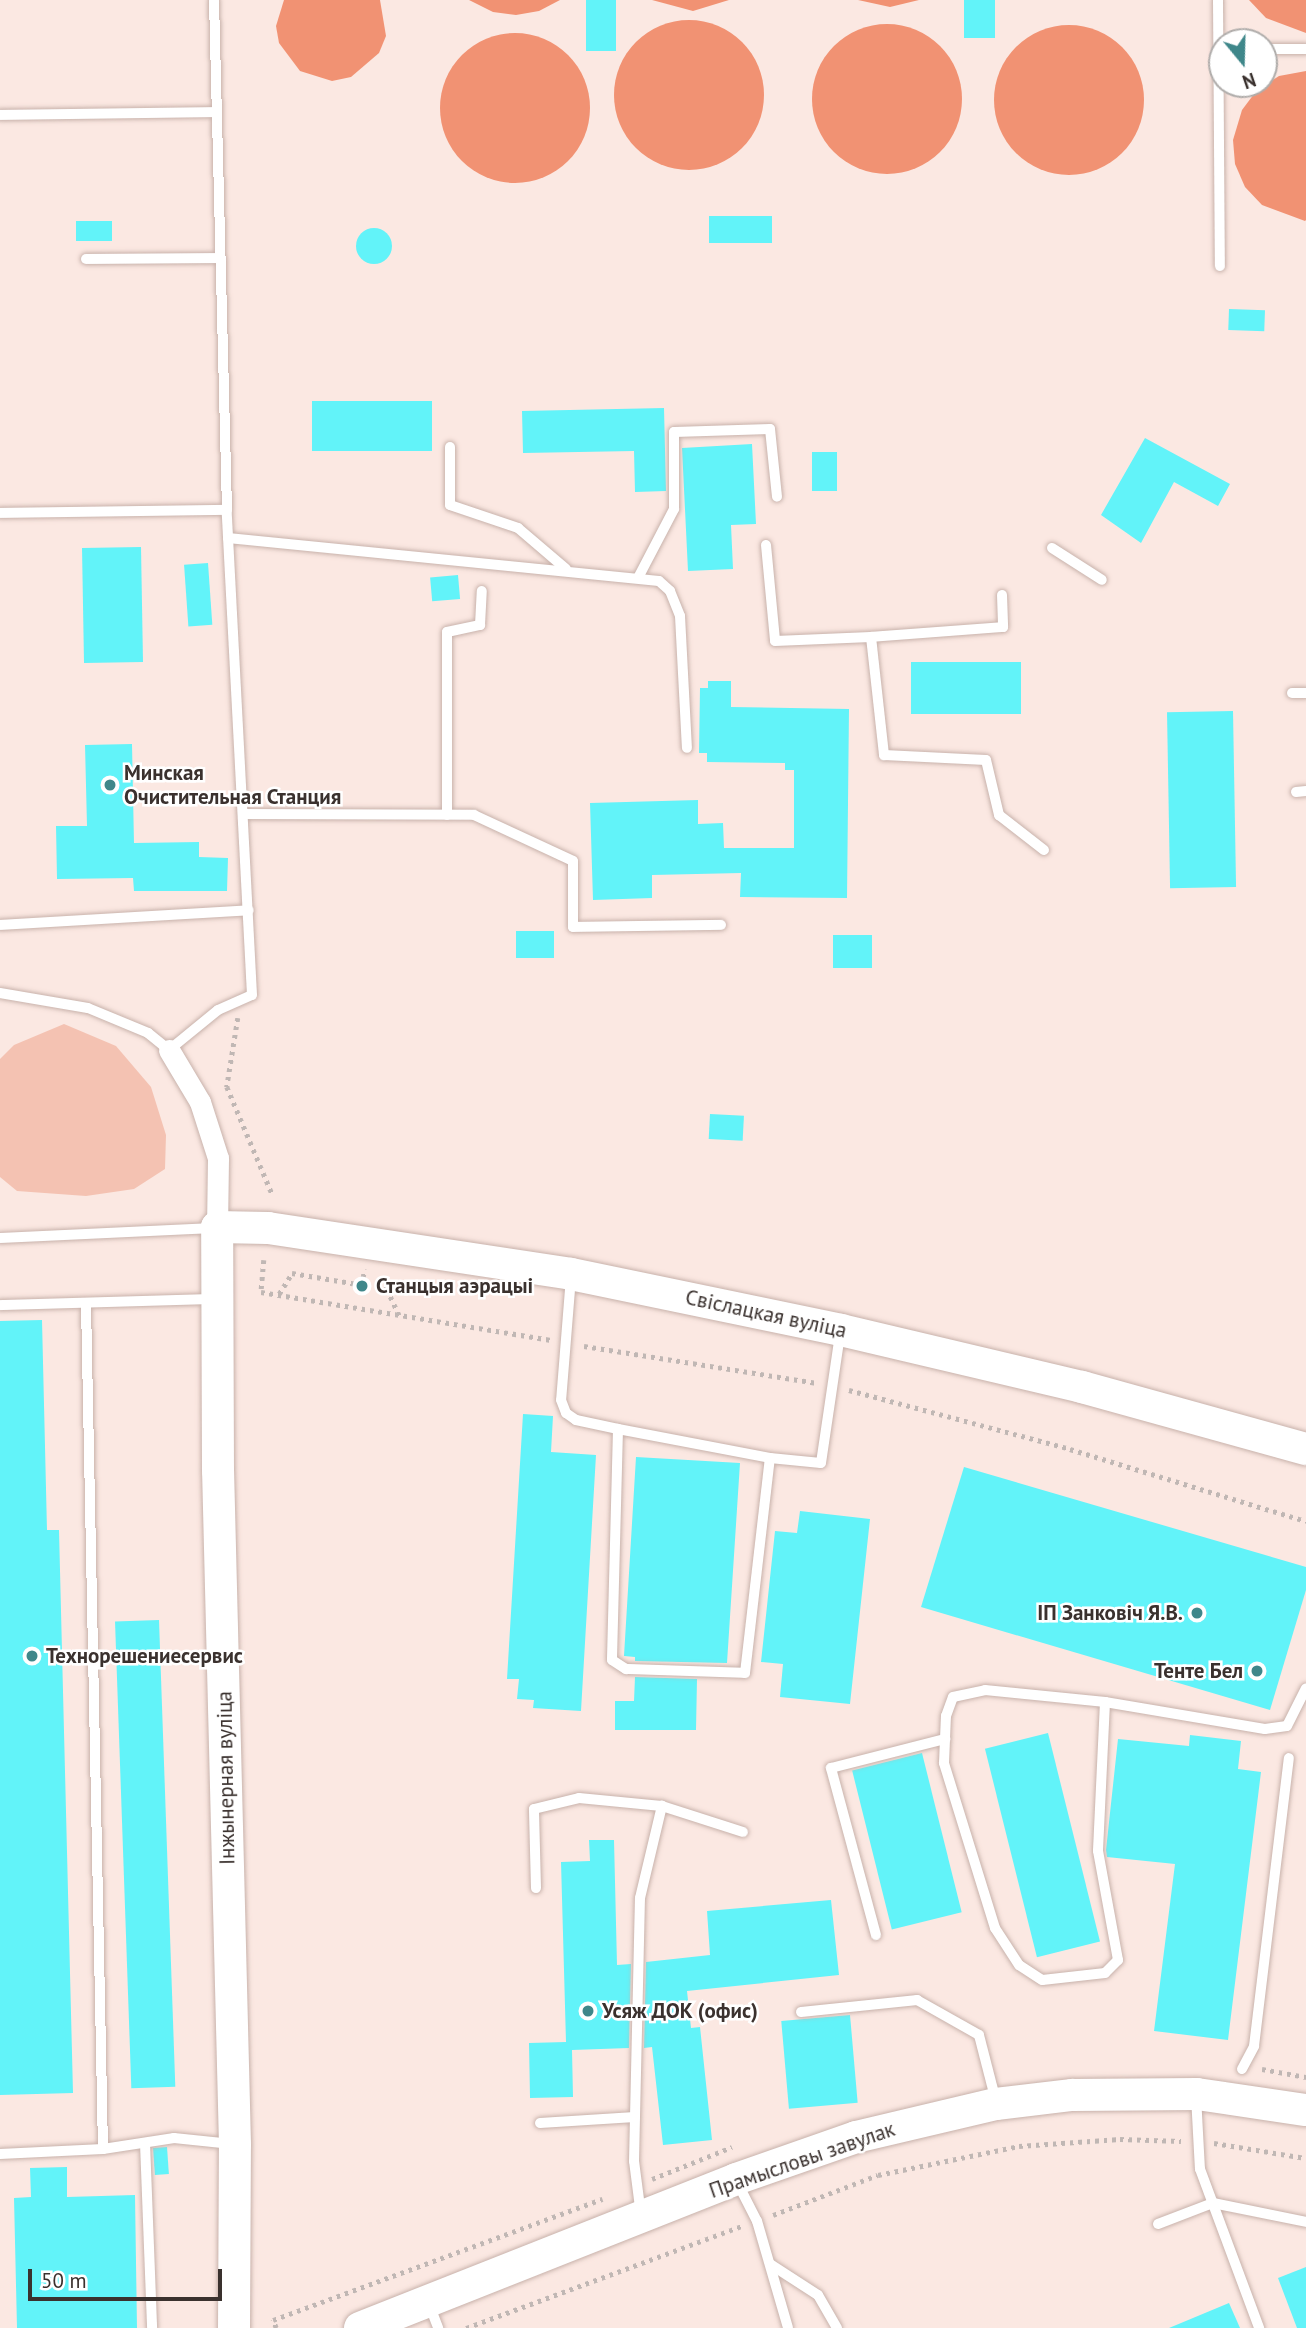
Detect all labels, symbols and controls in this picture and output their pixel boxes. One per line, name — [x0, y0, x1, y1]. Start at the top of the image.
north arrow — [1208, 28, 1278, 98]
text: N — [1239, 68, 1259, 94]
place label: Минская Очистительная Станция — [124, 760, 342, 810]
marker: Минская Очистительная Станция — [102, 777, 118, 793]
place label: Станцыя аэрацыі — [376, 1273, 533, 1299]
marker: Станцыя аэрацыі — [354, 1278, 370, 1294]
street label: Свіслацкая вуліца — [683, 1285, 849, 1343]
place label: ІП Занковіч Я.В. — [1037, 1600, 1183, 1626]
marker: ІП Занковіч Я.В. — [1189, 1605, 1205, 1621]
place label: Технорешениесервис — [46, 1643, 243, 1669]
marker: Технорешениесервис — [24, 1648, 40, 1664]
place label: Тенте Бел — [1154, 1658, 1243, 1684]
marker: Тенте Бел — [1249, 1663, 1265, 1679]
street label: Інжынерная вуліца — [212, 1691, 240, 1865]
place label: Усяж ДОК (офис) — [602, 1998, 759, 2024]
marker: Усяж ДОК (офис) — [580, 2003, 596, 2019]
street label: Прамысловы завулак — [706, 2116, 898, 2204]
scale bar — [32, 2254, 226, 2298]
text: 50 m — [41, 2267, 87, 2294]

